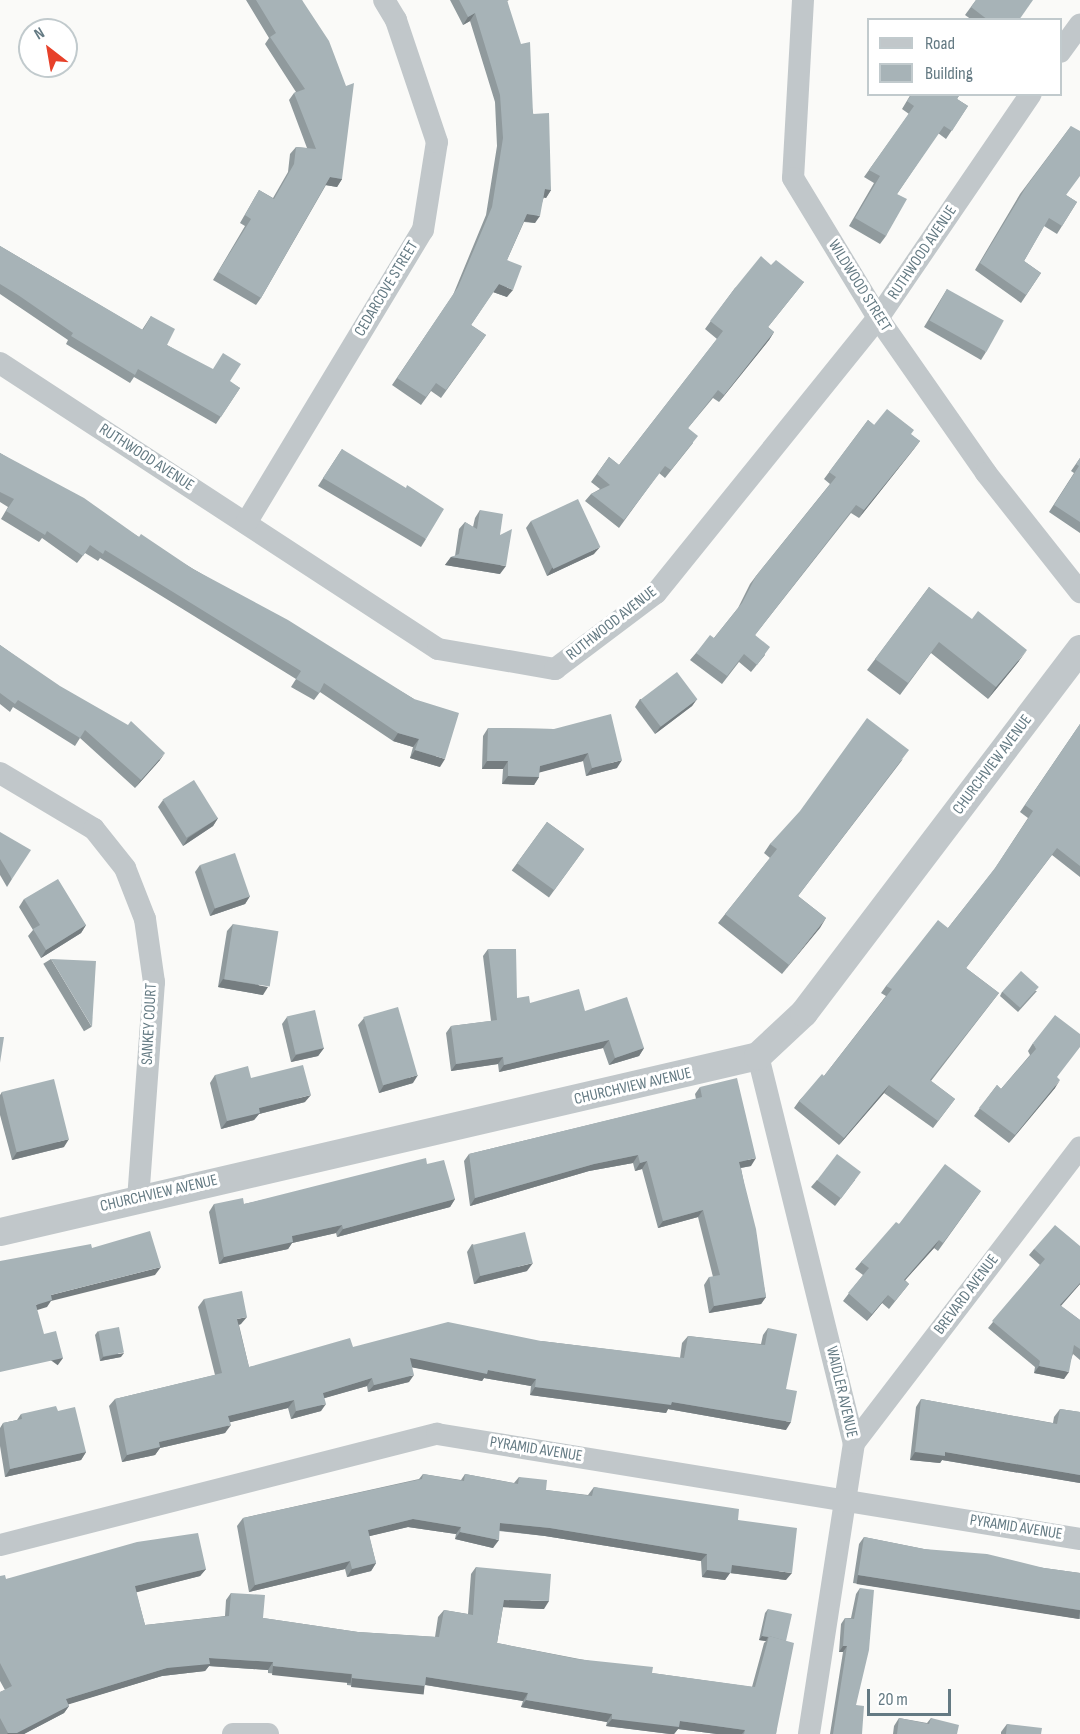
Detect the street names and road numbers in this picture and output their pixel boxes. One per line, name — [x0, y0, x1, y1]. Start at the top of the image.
street label: RUTHWOOD AVENUE — [885, 202, 961, 304]
street label: WILDWOOD STREET — [823, 237, 895, 335]
street label: CEDARCOVE STREET — [351, 238, 423, 340]
street label: RUTHWOOD AVENUE — [95, 420, 197, 496]
street label: RUTHWOOD AVENUE — [563, 583, 661, 665]
street label: CHURCHVIEW AVENUE — [949, 711, 1037, 819]
street label: SANKEY COURT — [138, 983, 162, 1065]
street label: CHURCHVIEW AVENUE — [572, 1064, 694, 1110]
street label: CHURCHVIEW AVENUE — [98, 1171, 220, 1217]
street label: BREVARD AVENUE — [931, 1251, 1003, 1339]
street label: WAIDLER AVENUE — [821, 1344, 861, 1440]
street label: PYRAMID AVENUE — [488, 1433, 584, 1467]
street label: PYRAMID AVENUE — [968, 1511, 1064, 1545]

